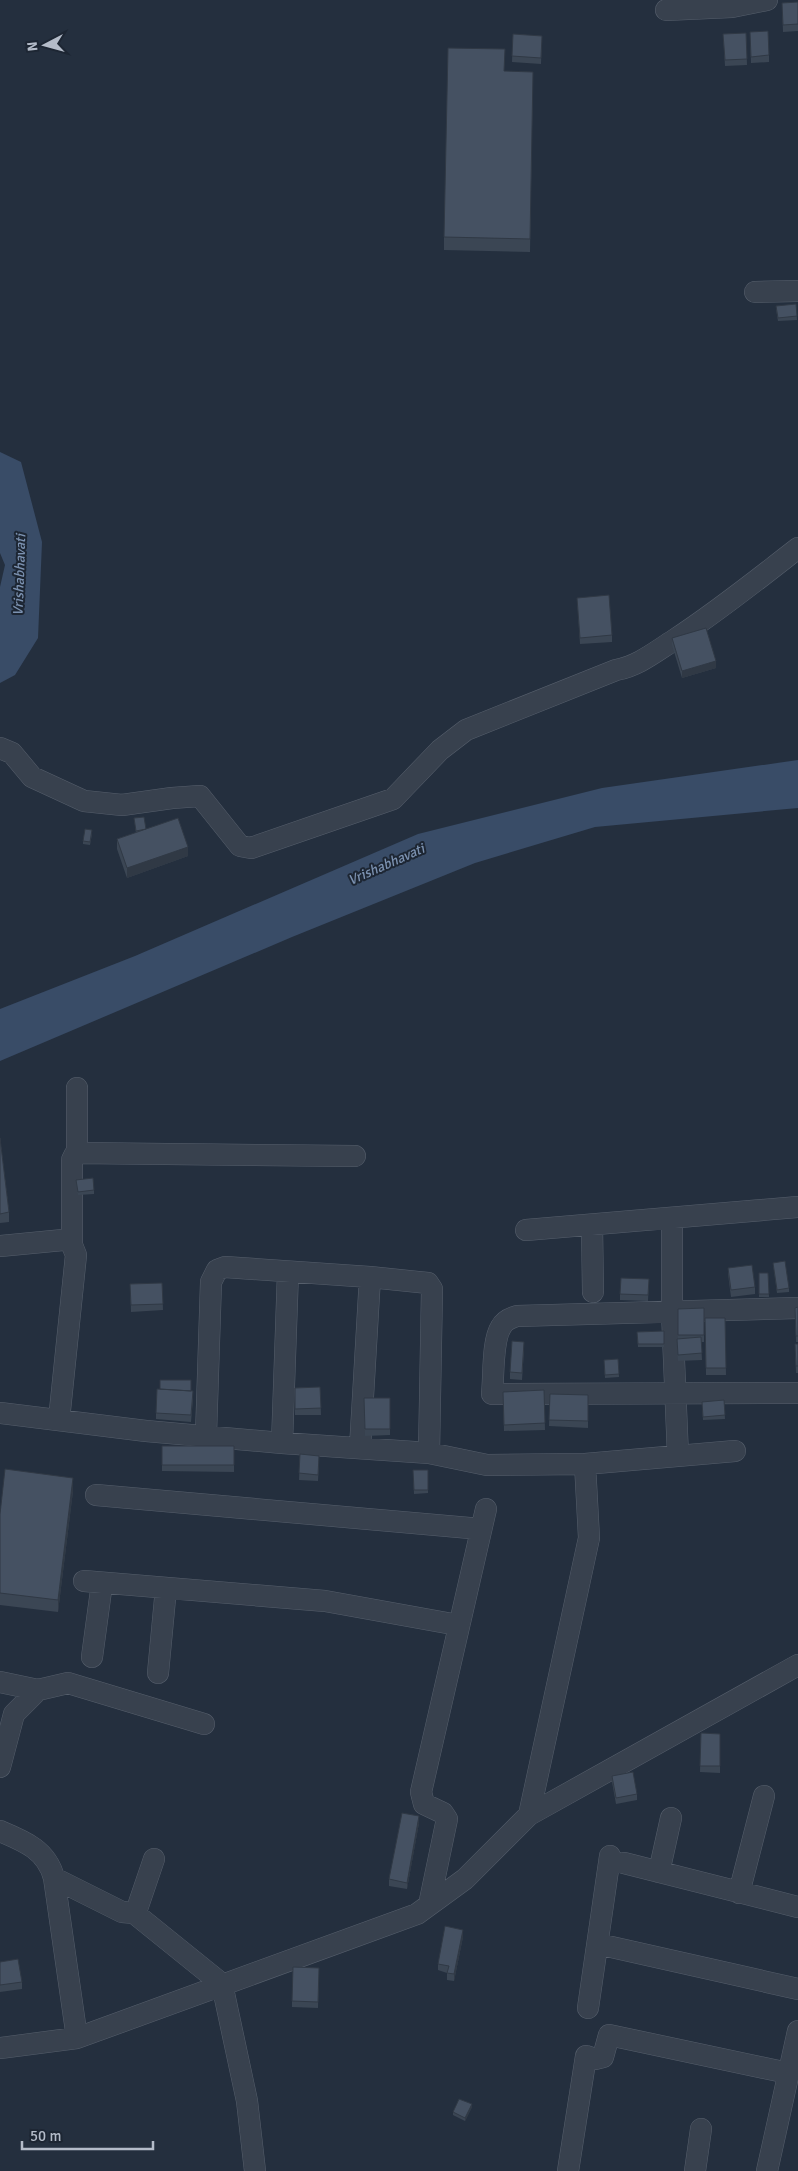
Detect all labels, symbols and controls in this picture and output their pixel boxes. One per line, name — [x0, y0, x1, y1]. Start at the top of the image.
north arrow — [20, 20, 70, 70]
text: N — [24, 41, 42, 52]
water label: Vrishabhavati — [10, 533, 29, 616]
water label: Vrishabhavati — [345, 840, 428, 889]
scale bar — [22, 2118, 154, 2150]
text: 50 m — [30, 2127, 61, 2145]

